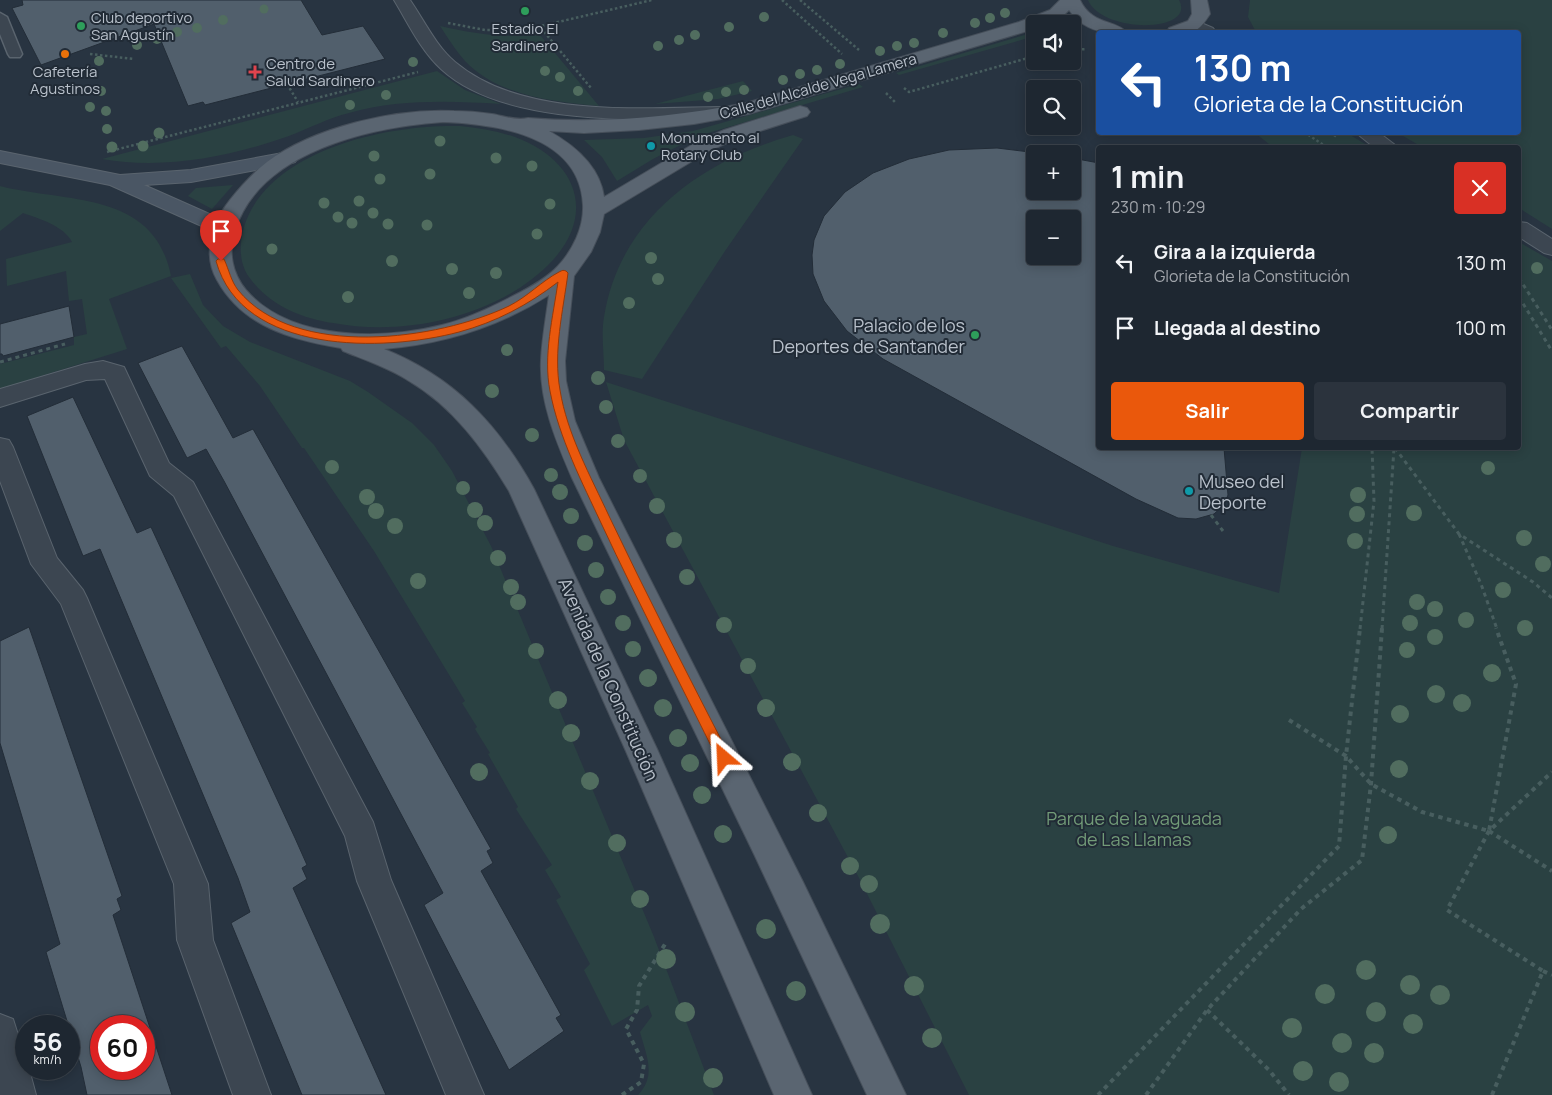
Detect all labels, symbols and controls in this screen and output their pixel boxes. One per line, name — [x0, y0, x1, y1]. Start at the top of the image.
marker: Estadio El Sardinero — [519, 5, 531, 17]
place label: Club deportivo San Agustín — [91, 7, 192, 45]
map controls — [1026, 15, 1081, 265]
button: sound — [1026, 15, 1081, 70]
place label: Estadio El Sardinero — [491, 18, 559, 56]
marker: Club deportivo San Agustín — [75, 20, 87, 32]
text: 130 m — [1194, 44, 1291, 92]
marker: Cafetería Agustinos — [59, 48, 71, 60]
street label: Calle del Alcalde Vega Lamera — [717, 48, 919, 124]
icon: left — [1111, 50, 1176, 115]
place label: Centro de Salud Sardinero — [266, 53, 375, 91]
place label: Cafetería Agustinos — [30, 61, 100, 99]
marker: Centro de Salud Sardinero — [248, 65, 262, 79]
button: search — [1026, 80, 1081, 135]
text: Glorieta de la Constitución — [1194, 89, 1463, 119]
place label: Monumento al Rotary Club — [661, 127, 760, 165]
marker: Monumento al Rotary Club — [645, 140, 657, 152]
button: + — [1026, 145, 1081, 200]
text: 1 min — [1111, 156, 1184, 197]
button: close — [1454, 162, 1506, 214]
text: 230 m · 10:29 — [1111, 196, 1205, 218]
pin — [200, 210, 242, 261]
button: − — [1026, 210, 1081, 265]
icon: arrive — [207, 217, 235, 245]
text: Gira a la izquierda — [1154, 239, 1315, 265]
icon: left — [1111, 249, 1139, 277]
text: 130 m — [1457, 250, 1506, 276]
text: Glorieta de la Constitución — [1154, 265, 1350, 287]
place label: Palacio de los Deportes de Santander — [772, 313, 966, 358]
icon: arrive — [1111, 314, 1139, 342]
text: Llegada al destino — [1154, 315, 1321, 341]
text: 100 m — [1455, 315, 1506, 341]
marker: Palacio de los Deportes de Santander — [969, 329, 981, 341]
button: Salir — [1111, 382, 1304, 440]
button: Compartir — [1314, 382, 1506, 440]
place label: Museo del Deporte — [1199, 469, 1284, 514]
marker: Museo del Deporte — [1183, 485, 1195, 497]
street label: Avenida de la Constitución — [553, 574, 665, 784]
position arrow — [697, 731, 749, 783]
park label: Parque de la vaguada de Las Llamas — [1046, 806, 1222, 851]
speed limit sign: 60 — [90, 1015, 155, 1080]
text: 56 — [32, 1024, 63, 1059]
text: km/h — [34, 1051, 61, 1068]

